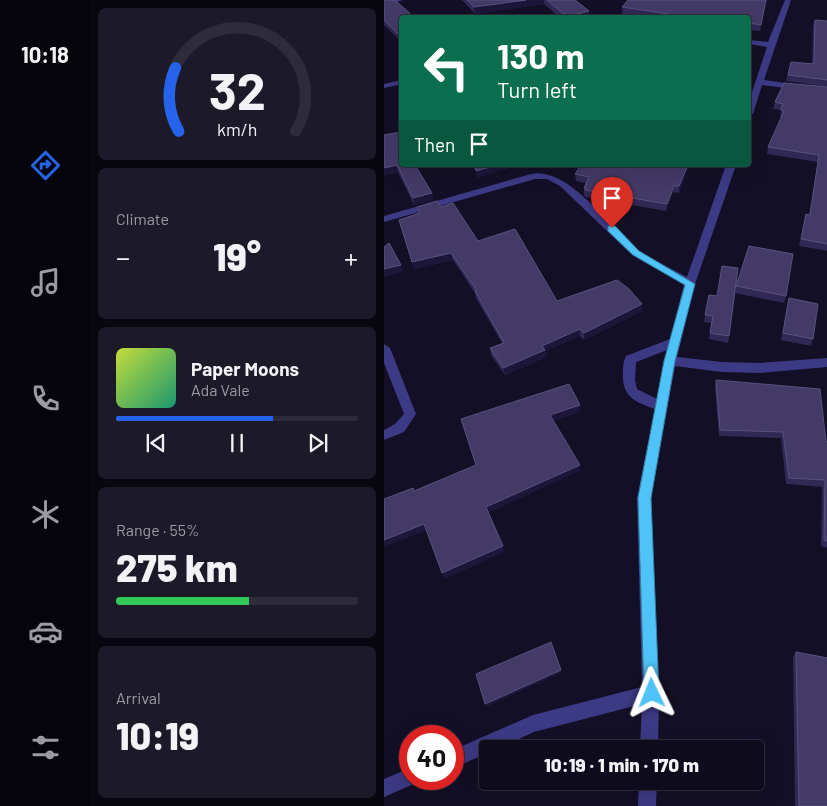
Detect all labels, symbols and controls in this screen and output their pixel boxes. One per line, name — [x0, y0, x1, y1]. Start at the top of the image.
text: 130 m — [497, 34, 584, 76]
icon: left — [414, 35, 479, 100]
text: 10:18 — [21, 41, 69, 67]
text: 32 — [208, 58, 266, 120]
text: Turn left — [497, 76, 577, 102]
text: km/h — [217, 118, 257, 140]
icon: arrive — [465, 130, 493, 158]
text: Then — [414, 133, 455, 156]
icon: directions — [28, 148, 63, 183]
pin — [591, 177, 633, 228]
icon: arrive — [598, 184, 626, 212]
text: Climate — [116, 209, 169, 228]
text: 19° — [213, 233, 261, 279]
text: − — [116, 240, 130, 274]
text: + — [344, 240, 358, 274]
icon: music — [28, 265, 63, 300]
text: Paper Moons — [191, 357, 299, 380]
text: Ada Vale — [191, 380, 250, 399]
icon: phone — [28, 381, 63, 416]
icon: previous — [142, 429, 170, 457]
icon: pause — [223, 429, 251, 457]
icon: next — [304, 429, 332, 457]
icon: climate — [28, 497, 63, 532]
text: Range · 55% — [116, 520, 199, 539]
text: 275 km — [116, 544, 238, 590]
icon: car — [28, 614, 63, 649]
position arrow — [625, 666, 677, 718]
text: Arrival — [116, 688, 161, 707]
text: 10:19 — [116, 712, 199, 758]
speed limit sign: 40 — [399, 725, 464, 790]
icon: filters — [28, 730, 63, 765]
text: 10:19 · 1 min · 170 m — [544, 753, 699, 776]

